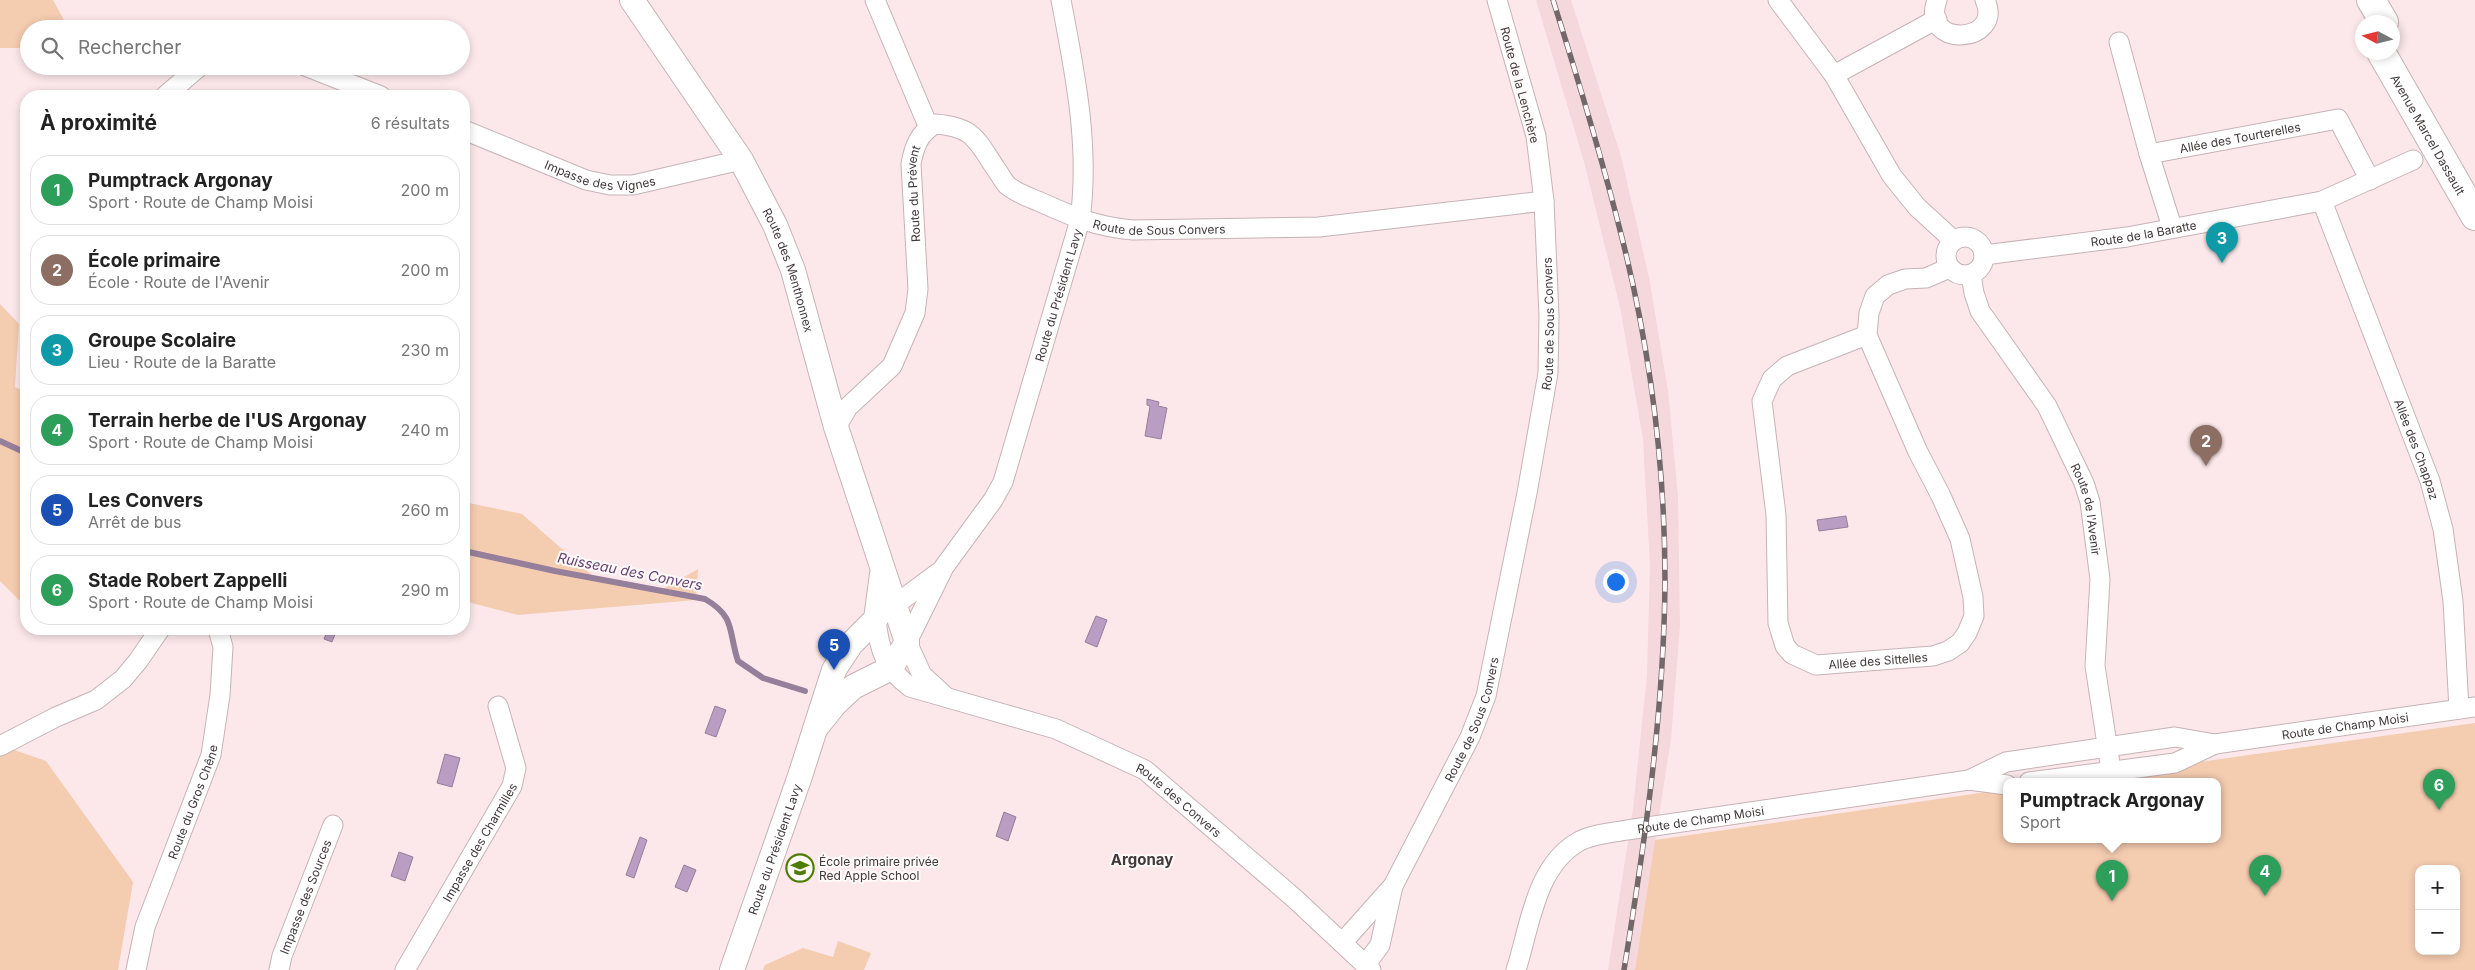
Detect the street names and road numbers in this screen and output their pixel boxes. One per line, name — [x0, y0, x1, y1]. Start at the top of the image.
street label: Route de la Lenchère — [1497, 25, 1543, 145]
street label: Avenue Marcel Dassault — [2388, 71, 2469, 197]
street label: Allée des Tourterelles — [2178, 119, 2302, 156]
street label: Route du Prévent — [903, 143, 923, 243]
street label: Impasse des Vignes — [543, 156, 657, 193]
street label: Route des Menthonnex — [760, 205, 817, 334]
street label: Route de Sous Convers — [1091, 216, 1226, 238]
street label: Route de la Baratte — [2090, 217, 2198, 249]
street label: Route du Président Lavy — [1031, 227, 1085, 363]
street label: Route de Sous Convers — [1538, 257, 1557, 391]
street label: Allée des Chappaz — [2392, 397, 2442, 501]
street label: Route de l'Avenir — [2068, 461, 2104, 557]
street label: Allée des Sittelles — [1828, 649, 1928, 672]
street label: Route de Sous Convers — [1441, 656, 1501, 784]
street label: Route de Champ Moisi — [2281, 709, 2410, 742]
street label: Route du Gros Chêne — [164, 744, 220, 861]
street label: Route des Convers — [1134, 760, 1225, 840]
street label: Impasse des Charmilles — [439, 780, 520, 904]
street label: Route du Président Lavy — [744, 781, 804, 917]
street label: Route de Champ Moisi — [1636, 803, 1765, 836]
street label: Impasse des Sources — [276, 837, 334, 956]

